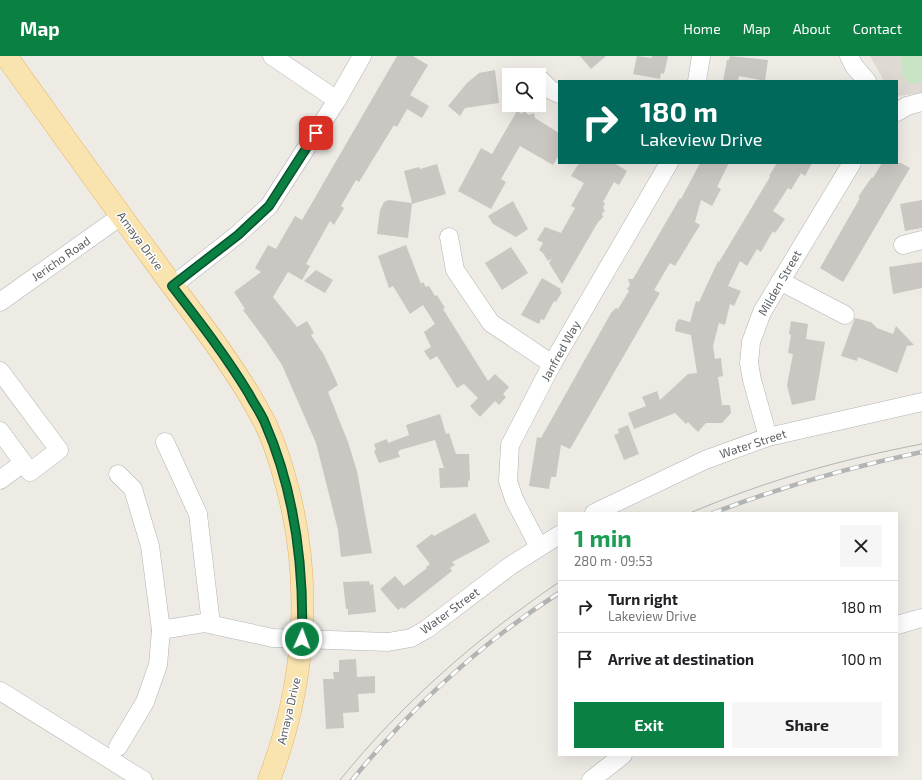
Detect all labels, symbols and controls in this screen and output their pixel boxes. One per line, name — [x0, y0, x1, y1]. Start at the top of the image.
text: Map — [20, 17, 60, 40]
text: Home — [684, 20, 721, 37]
text: Map — [743, 20, 771, 37]
text: About — [793, 20, 831, 37]
text: Contact — [853, 20, 902, 37]
map controls — [502, 68, 546, 112]
button: search — [502, 68, 546, 112]
text: 180 m — [640, 94, 718, 128]
icon: right — [574, 96, 626, 148]
pin — [299, 116, 333, 150]
icon: arrive — [305, 122, 327, 144]
text: Lakeview Drive — [640, 128, 763, 150]
street label: Amaya Drive — [115, 209, 167, 272]
street label: Jericho Road — [28, 233, 92, 283]
street label: Milden Street — [755, 247, 804, 318]
street label: Janfred Way — [538, 317, 583, 383]
street label: Water Street — [718, 426, 788, 460]
text: 1 min — [574, 523, 632, 552]
button: close — [840, 525, 882, 567]
text: 280 m · 09:53 — [574, 553, 653, 569]
street label: Water Street — [417, 584, 482, 636]
text: Turn right — [608, 590, 678, 608]
icon: right — [574, 596, 596, 618]
text: 180 m — [841, 598, 882, 616]
text: Lakeview Drive — [608, 608, 697, 624]
position arrow — [281, 618, 323, 660]
icon: arrive — [574, 648, 596, 670]
text: Arrive at destination — [608, 650, 754, 668]
text: 100 m — [841, 650, 882, 668]
street label: Amaya Drive — [273, 676, 303, 746]
button: Exit — [574, 702, 724, 748]
button: Share — [732, 702, 882, 748]

